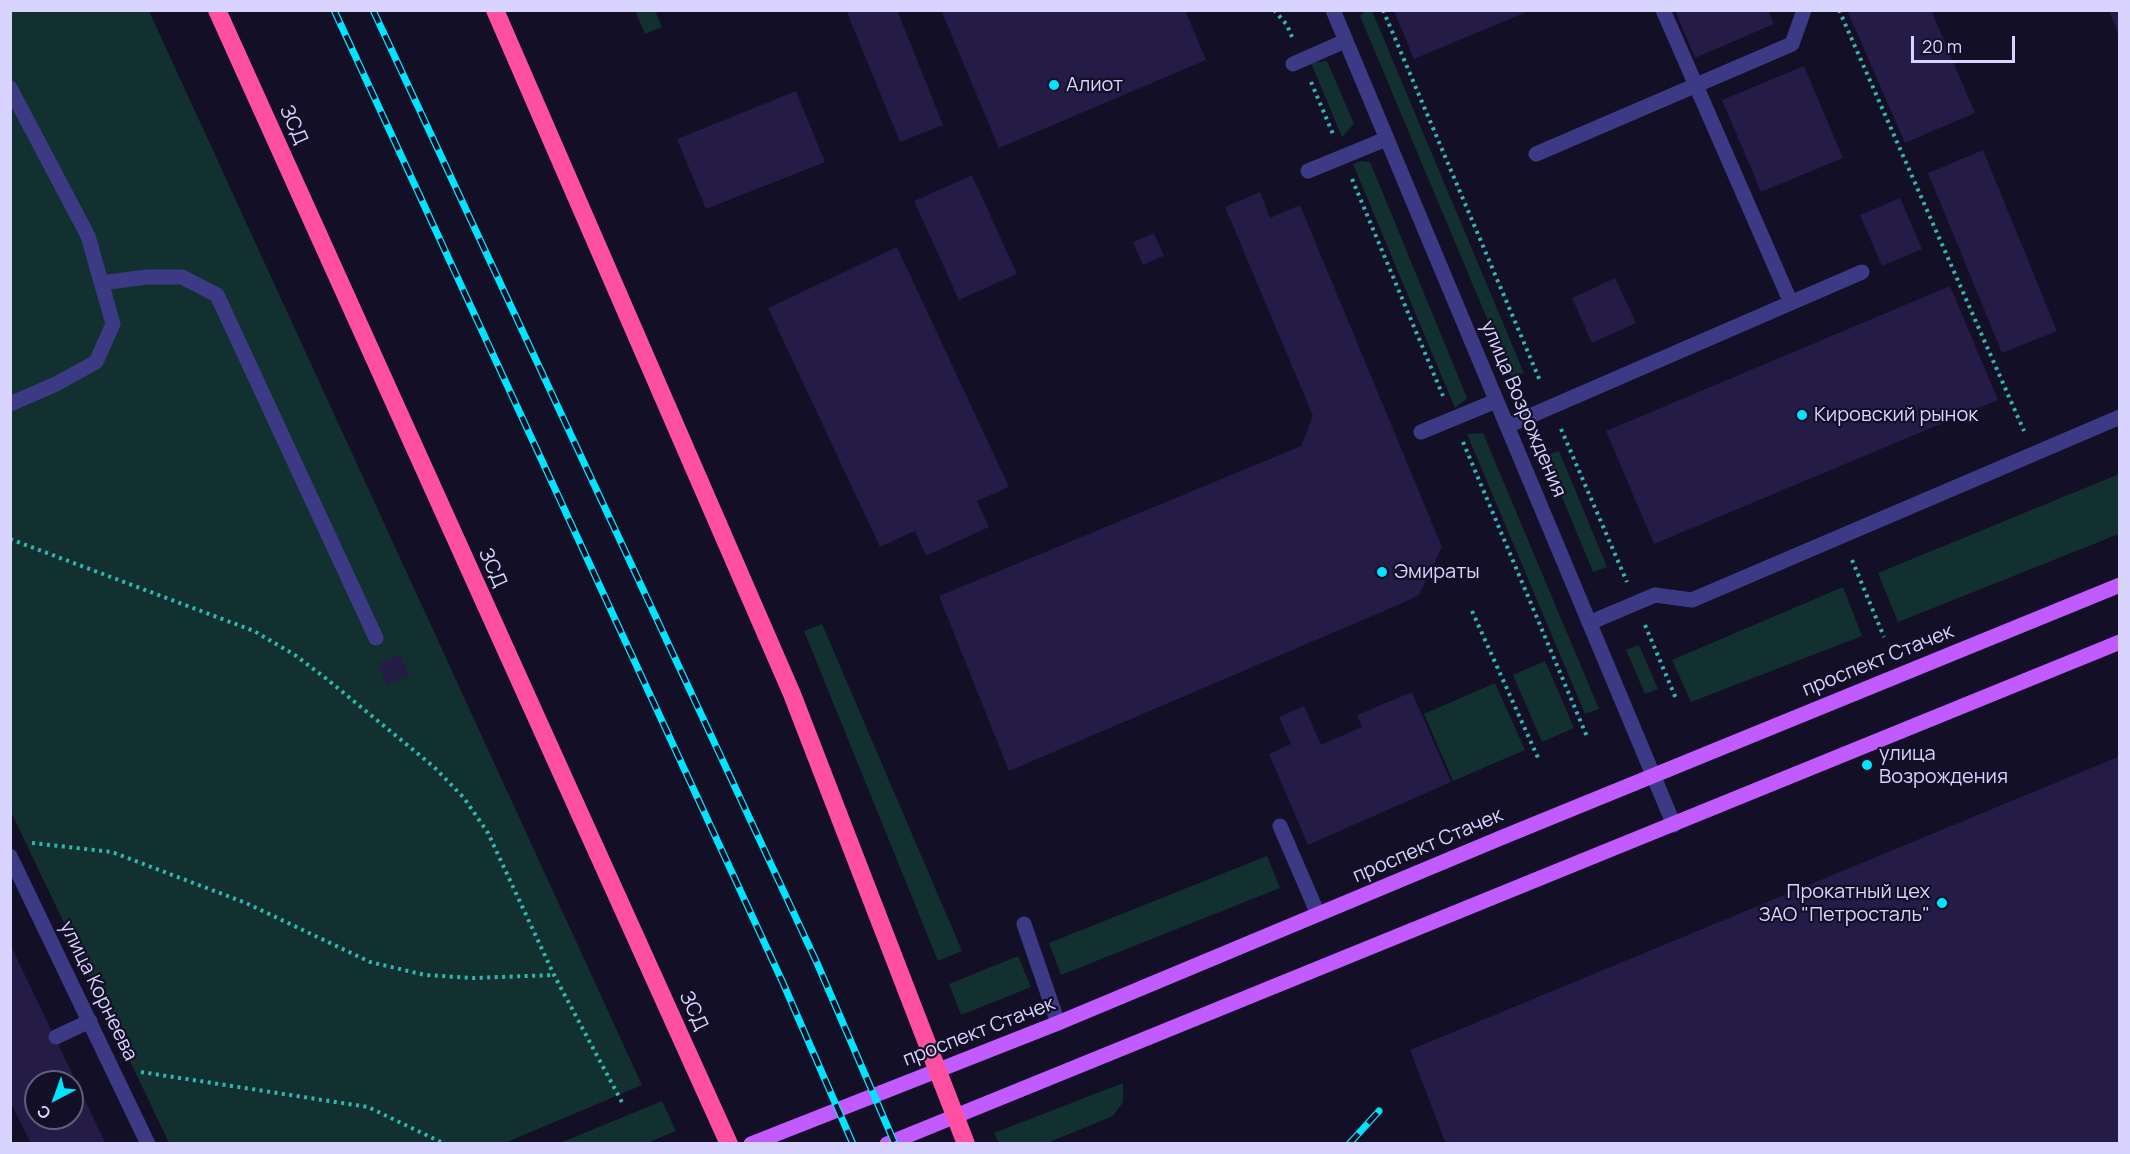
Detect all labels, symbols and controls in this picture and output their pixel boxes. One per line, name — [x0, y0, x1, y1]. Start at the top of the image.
scale bar — [1914, 24, 2018, 62]
text: 20 m — [1922, 34, 1962, 58]
place label: Алиот — [1066, 73, 1123, 97]
marker: Алиот — [1047, 78, 1061, 92]
street label: ЗСД — [274, 102, 312, 148]
street label: улица Возрождения — [1475, 317, 1571, 501]
place label: Кировский рынок — [1814, 403, 1978, 427]
marker: Кировский рынок — [1795, 408, 1809, 422]
street label: ЗСД — [473, 545, 511, 591]
place label: Эмираты — [1394, 560, 1480, 584]
marker: Эмираты — [1375, 565, 1389, 579]
street label: проспект Стачек — [1799, 620, 1957, 702]
place label: улица Возрождения — [1879, 742, 2008, 789]
marker: улица Возрождения — [1860, 758, 1874, 772]
street label: проспект Стачек — [1349, 804, 1507, 888]
place label: Прокатный цех ЗАО "Петросталь" — [1759, 880, 1930, 927]
marker: Прокатный цех ЗАО "Петросталь" — [1935, 896, 1949, 910]
street label: улица Корнеева — [54, 917, 142, 1065]
street label: ЗСД — [674, 988, 712, 1034]
street label: проспект Стачек — [900, 992, 1058, 1072]
north arrow — [24, 1070, 84, 1130]
text: С — [32, 1100, 55, 1124]

